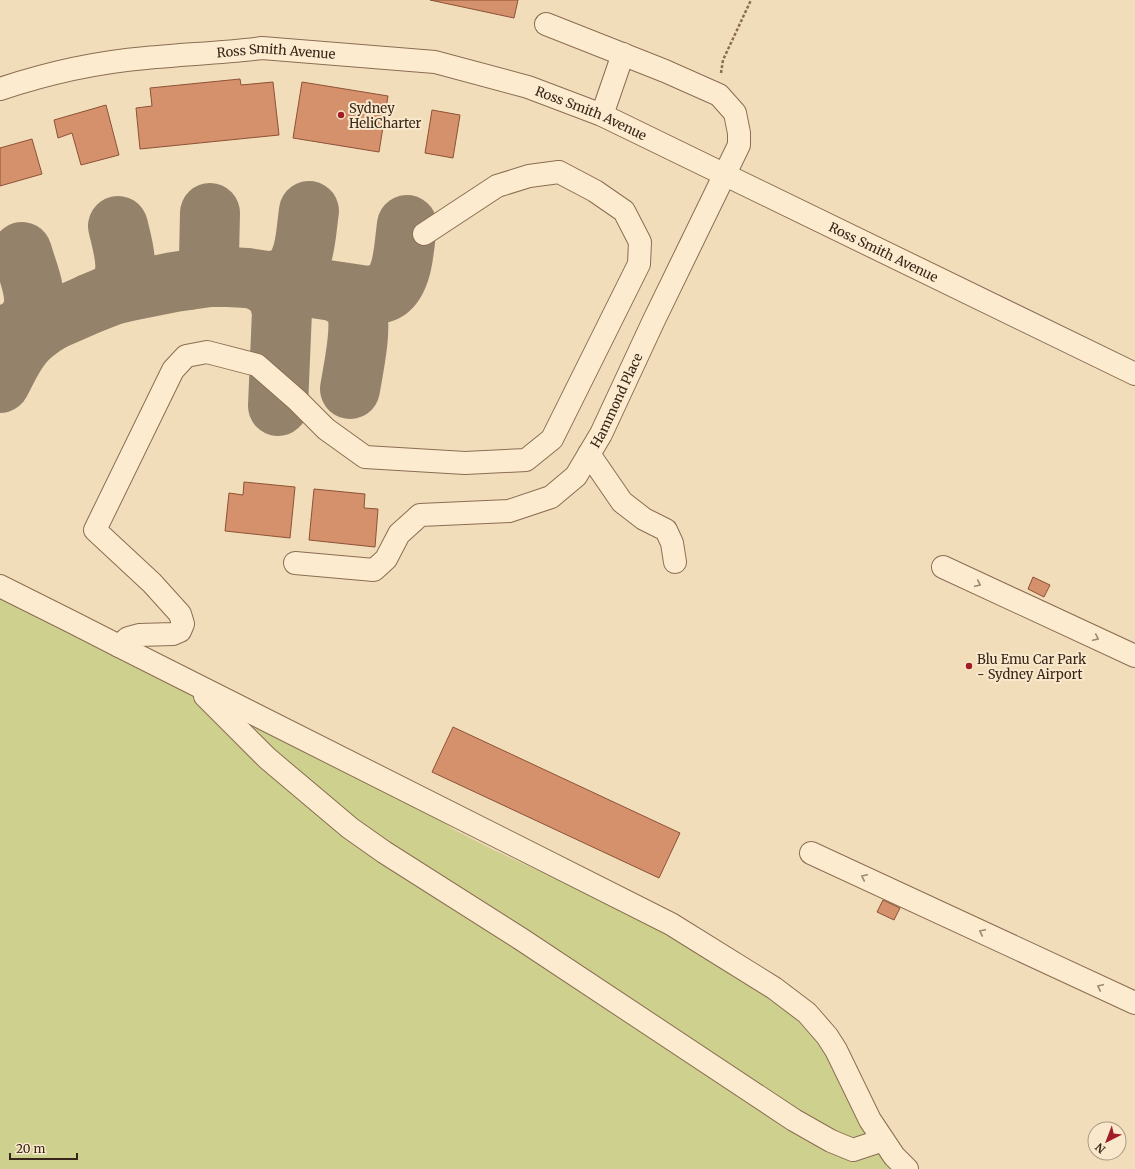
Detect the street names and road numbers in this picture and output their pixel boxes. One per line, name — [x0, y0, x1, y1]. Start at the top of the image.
street label: Ross Smith Avenue — [216, 40, 336, 63]
street label: Ross Smith Avenue — [533, 83, 649, 144]
street label: Ross Smith Avenue — [826, 219, 941, 286]
street label: Hammond Place — [587, 350, 647, 451]

